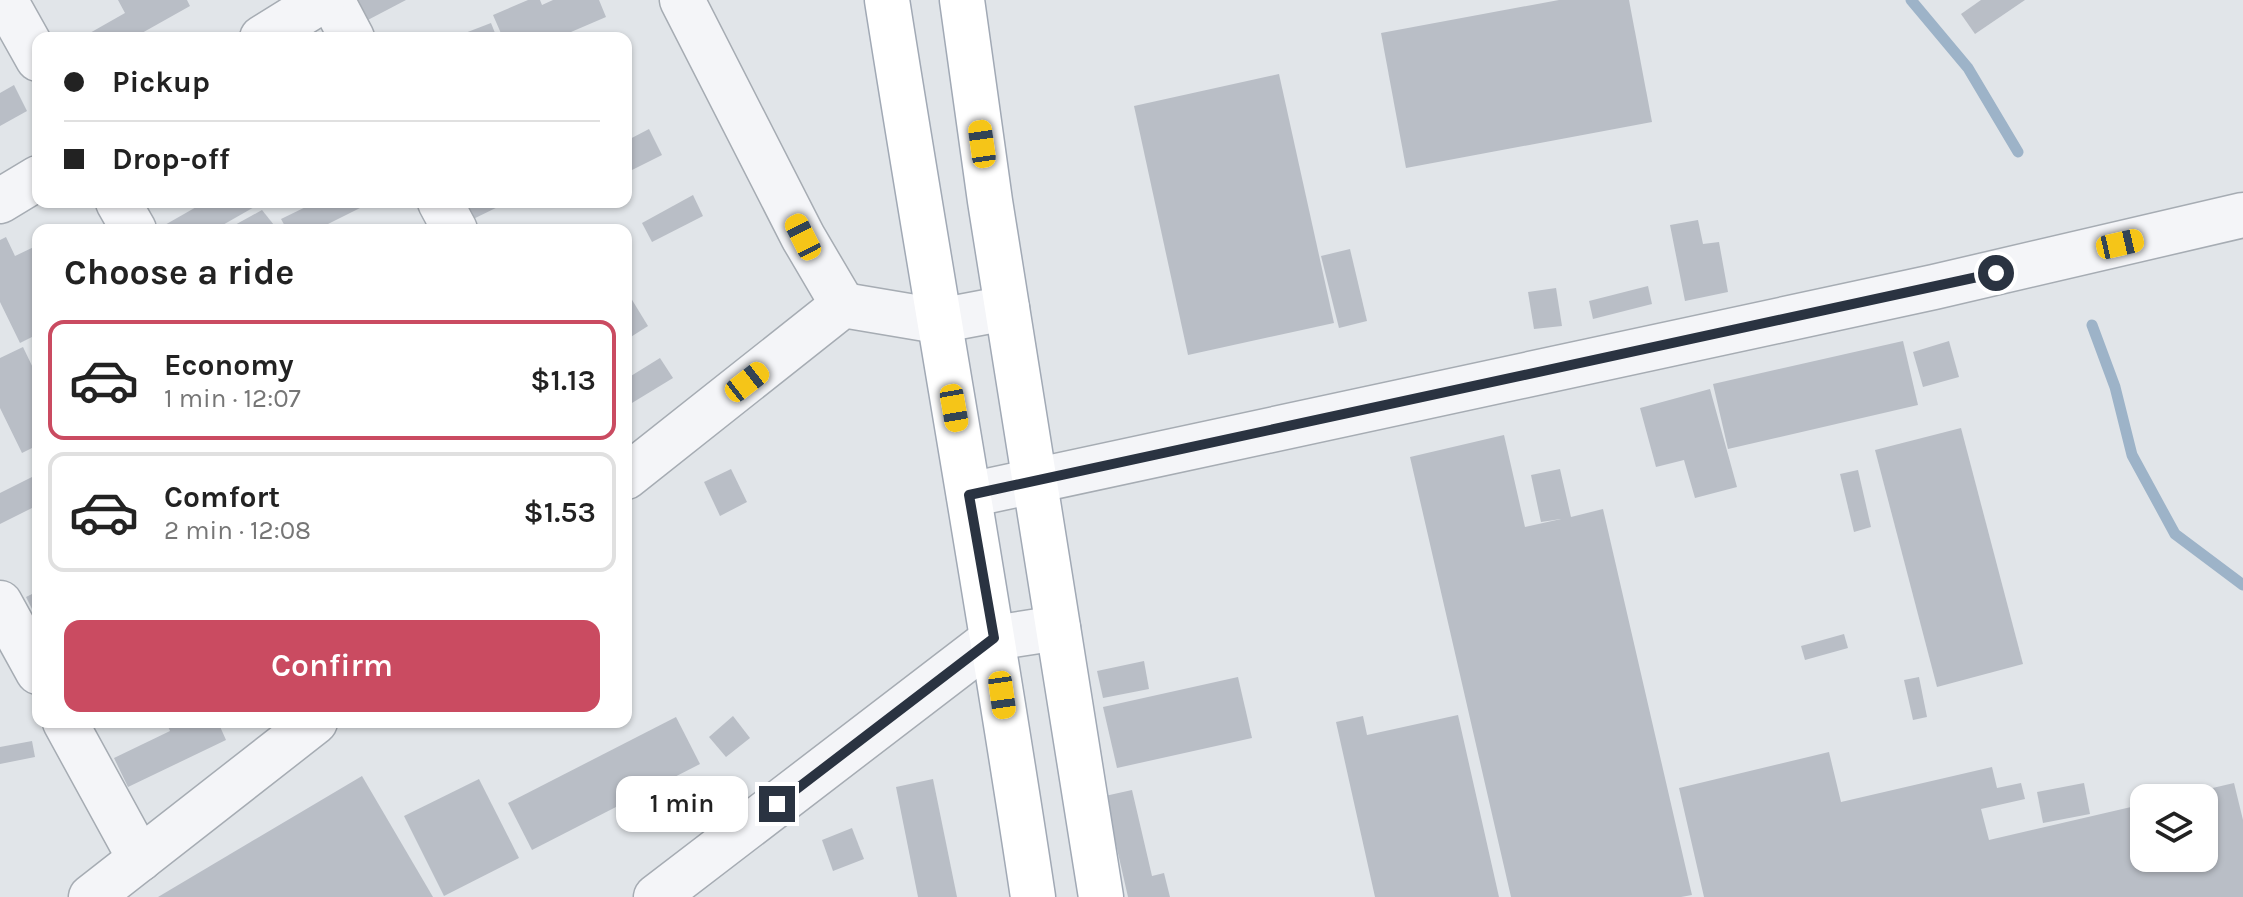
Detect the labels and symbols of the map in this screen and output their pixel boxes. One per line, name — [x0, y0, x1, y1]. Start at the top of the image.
car — [967, 119, 997, 169]
car — [781, 210, 825, 264]
car — [2094, 227, 2146, 261]
route start — [1978, 255, 2014, 291]
car — [721, 358, 773, 406]
car — [938, 382, 970, 434]
car — [987, 670, 1017, 720]
callout: 1 min — [617, 776, 749, 832]
route end — [759, 786, 795, 822]

